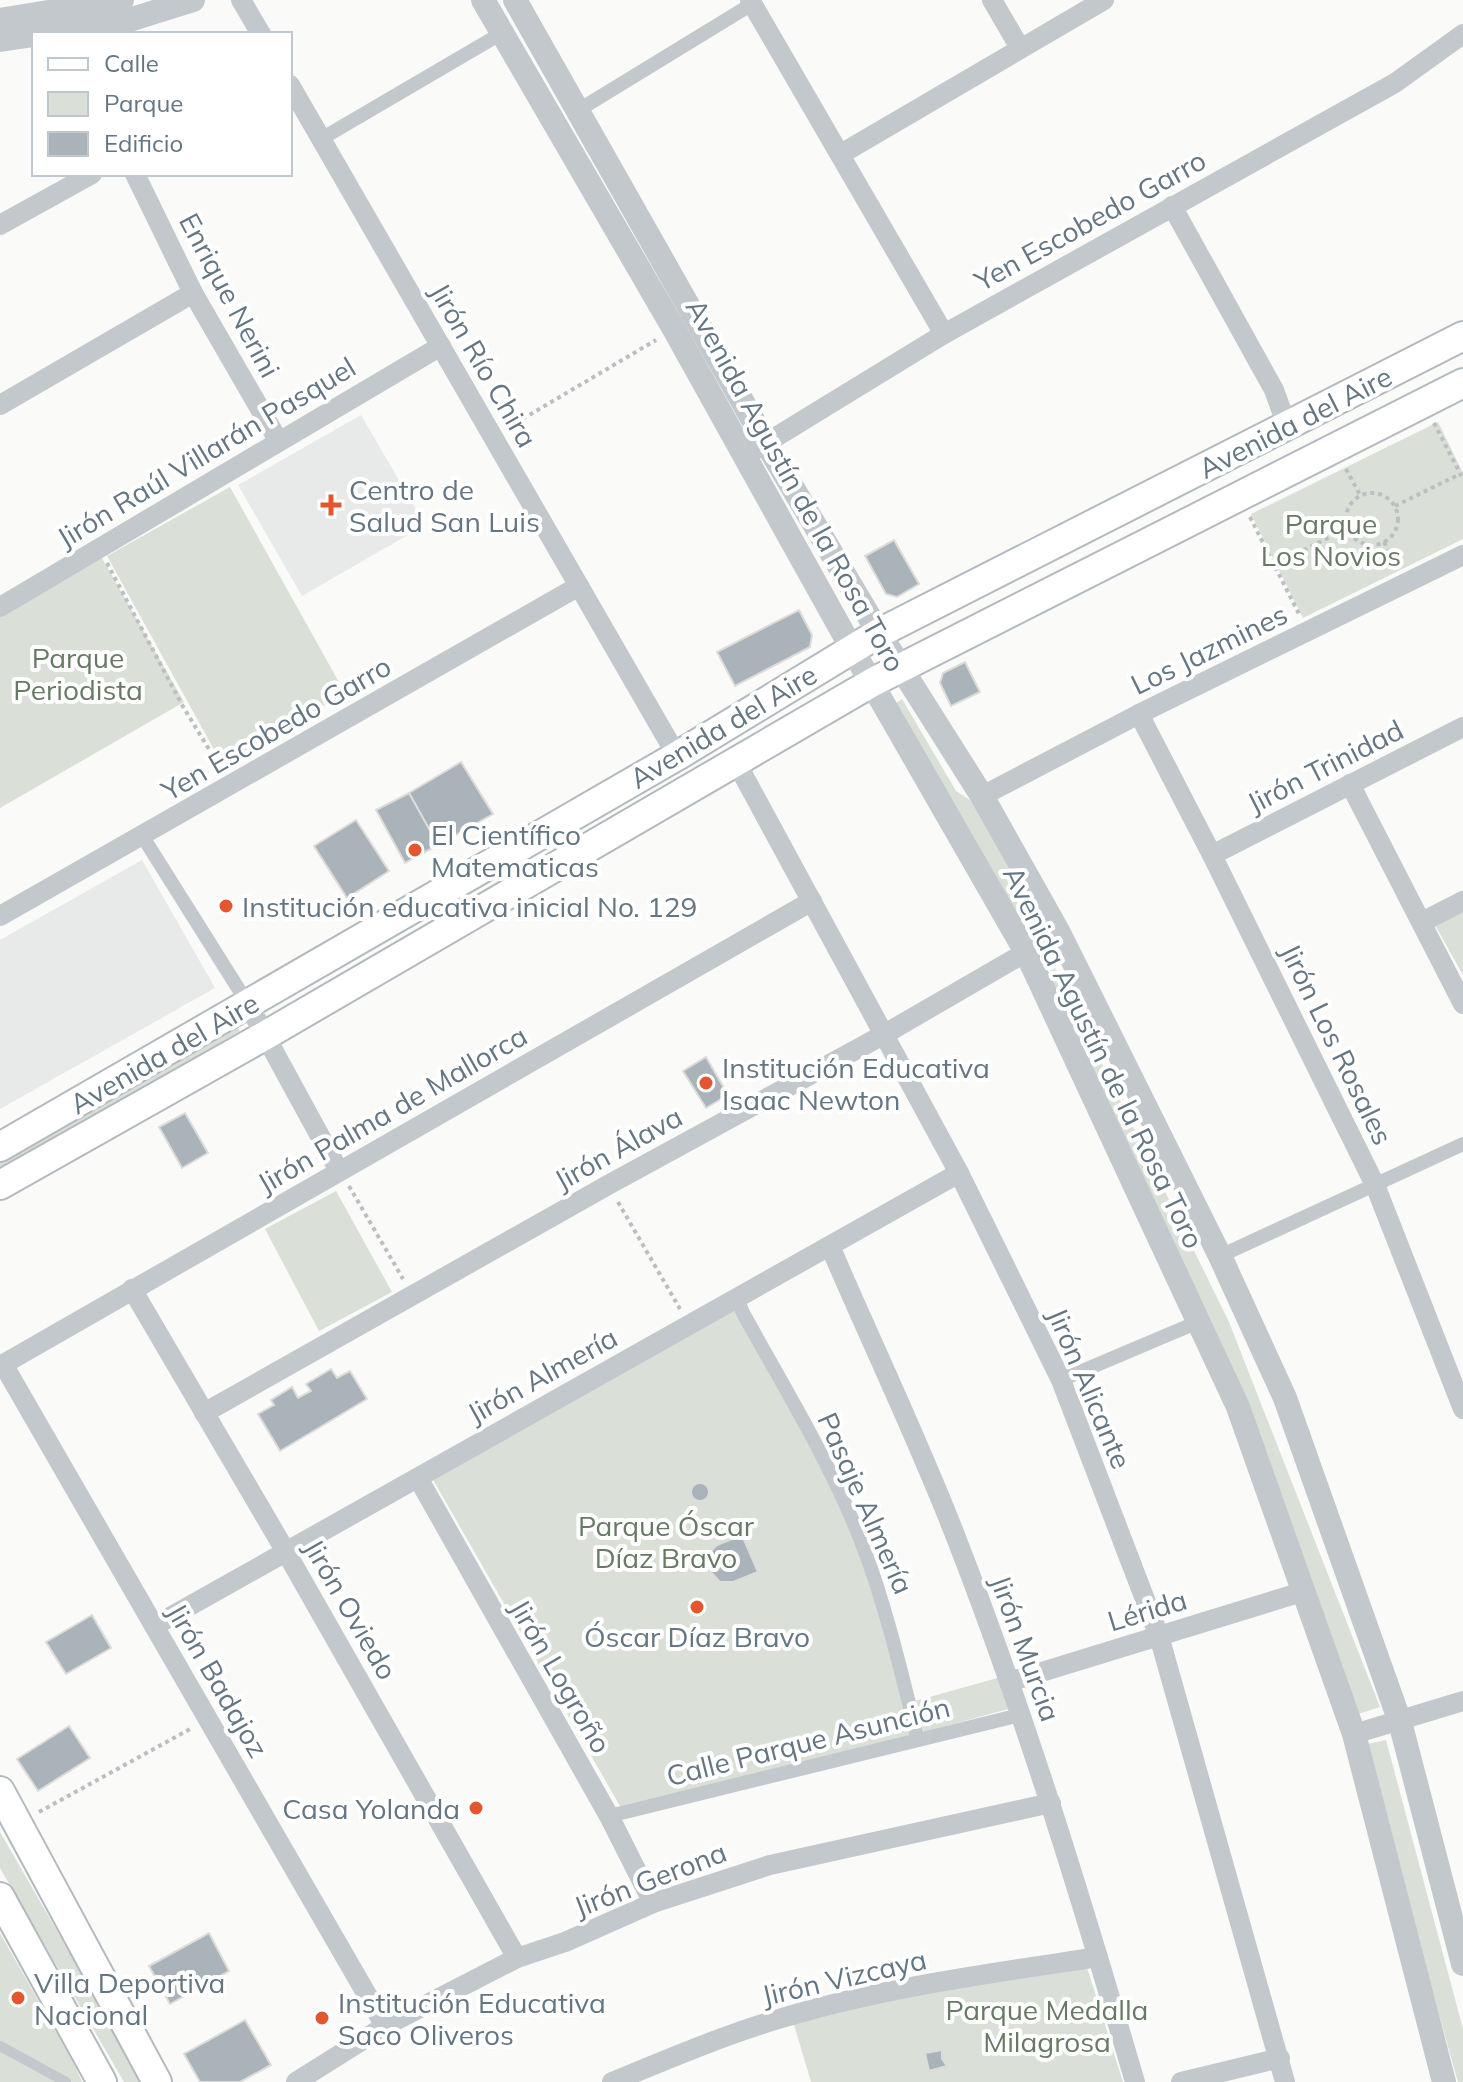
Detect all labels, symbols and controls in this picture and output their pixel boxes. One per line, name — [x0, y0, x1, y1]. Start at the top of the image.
legend — [32, 32, 292, 176]
text: Calle — [104, 48, 159, 78]
text: Parque — [104, 88, 183, 118]
text: Edificio — [104, 128, 183, 158]
street label: Yen Escobedo Garro — [967, 142, 1212, 299]
street label: Enrique Nerini — [172, 207, 288, 383]
street label: Jirón Río Chira — [423, 277, 545, 453]
street label: Avenida Agustín de la Rosa Toro — [679, 292, 913, 678]
street label: Jirón Raúl Villarán Pasquel — [50, 349, 362, 555]
street label: Avenida del Aire — [1193, 358, 1397, 486]
place label: Centro de Salud San Luis — [349, 472, 540, 539]
marker: Centro de Salud San Luis — [320, 494, 342, 516]
park label: Parque Los Novios — [1261, 506, 1401, 573]
street label: Los Jazmines — [1125, 596, 1293, 702]
park label: Parque Periodista — [13, 640, 143, 707]
street label: Yen Escobedo Garro — [154, 648, 397, 808]
street label: Avenida del Aire — [623, 656, 823, 796]
street label: Jirón Trinidad — [1241, 712, 1409, 820]
place label: El Científico Matematicas — [431, 817, 599, 884]
marker: El Científico Matematicas — [406, 841, 424, 859]
street label: Avenida Agustín de la Rosa Toro — [996, 860, 1212, 1254]
place label: Institución educativa inicial No. 129 — [242, 889, 697, 924]
marker: Institución educativa inicial No. 129 — [217, 897, 235, 915]
street label: Jirón Los Rosales — [1273, 938, 1401, 1150]
street label: Avenida del Aire — [63, 985, 265, 1121]
street label: Jirón Palma de Mallorca — [251, 1018, 533, 1200]
place label: Institución Educativa Isaac Newton — [722, 1050, 990, 1117]
marker: Institución Educativa Isaac Newton — [697, 1074, 715, 1092]
street label: Jirón Álava — [548, 1099, 688, 1197]
street label: Jirón Alicante — [1040, 1302, 1140, 1474]
street label: Jirón Almería — [461, 1319, 623, 1431]
street label: Pasaje Almería — [810, 1407, 922, 1599]
park label: Parque Óscar Díaz Bravo — [578, 1508, 755, 1575]
street label: Jirón Oviedo — [297, 1532, 405, 1686]
street label: Jirón Murcia — [983, 1570, 1069, 1726]
street label: Lérida — [1103, 1581, 1191, 1639]
street label: Jirón Logroño — [503, 1593, 619, 1759]
street label: Jirón Badajoz — [160, 1597, 276, 1763]
marker: Óscar Díaz Bravo — [688, 1598, 706, 1616]
place label: Óscar Díaz Bravo — [584, 1619, 810, 1654]
street label: Calle Parque Asunción — [663, 1689, 953, 1793]
place label: Casa Yolanda — [282, 1791, 460, 1826]
marker: Casa Yolanda — [467, 1799, 485, 1817]
street label: Jirón Gerona — [569, 1834, 731, 1924]
street label: Jirón Vizcaya — [758, 1941, 930, 2013]
place label: Villa Deportiva Nacional — [34, 1965, 225, 2032]
place label: Institución Educativa Saco Oliveros — [338, 1985, 606, 2052]
marker: Villa Deportiva Nacional — [9, 1989, 27, 2007]
park label: Parque Medalla Milagrosa — [946, 1992, 1148, 2059]
marker: Institución Educativa Saco Oliveros — [313, 2009, 331, 2027]

